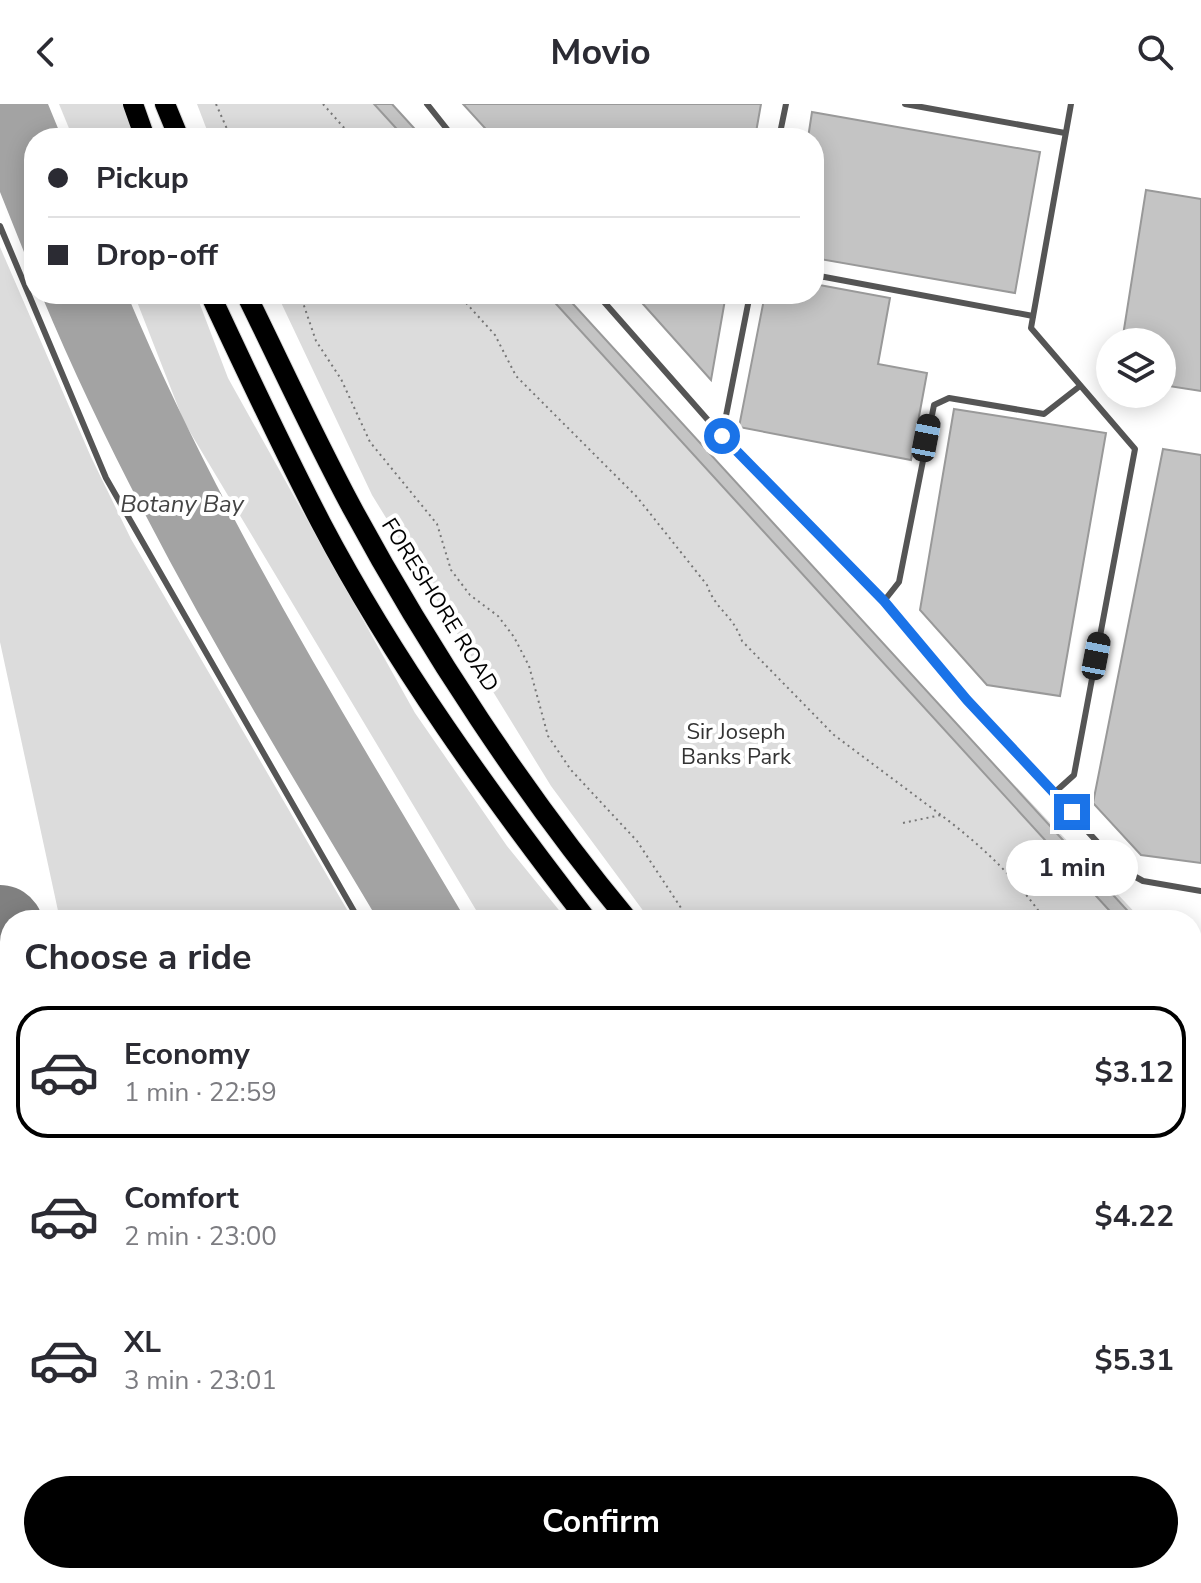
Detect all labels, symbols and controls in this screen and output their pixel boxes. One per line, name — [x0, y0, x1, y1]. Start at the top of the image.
text: Movio — [550, 28, 651, 77]
icon: back — [24, 30, 68, 74]
icon: search — [1133, 30, 1177, 74]
text: Pickup — [96, 158, 189, 199]
text: Drop-off — [96, 235, 218, 276]
map controls — [1096, 328, 1176, 408]
button: layers — [1096, 328, 1176, 408]
car — [910, 412, 942, 464]
route start — [704, 418, 740, 454]
water label: Botany Bay — [120, 488, 246, 520]
street label: FORESHORE ROAD — [374, 512, 506, 698]
car — [1080, 630, 1112, 682]
park label: Sir Joseph Banks Park — [681, 717, 792, 772]
route end — [1054, 794, 1090, 830]
callout: 1 min — [1006, 840, 1138, 896]
text: 1 min — [1038, 850, 1106, 885]
text: Choose a ride — [24, 933, 252, 982]
text: Economy — [124, 1034, 250, 1075]
icon: car — [28, 1036, 100, 1108]
text: $3.12 — [1095, 1052, 1174, 1093]
text: 1 min · 22:59 — [124, 1075, 277, 1110]
text: Comfort — [124, 1178, 239, 1219]
icon: car — [28, 1180, 100, 1252]
text: $4.22 — [1095, 1196, 1174, 1237]
text: 2 min · 23:00 — [124, 1219, 277, 1254]
text: XL — [124, 1322, 161, 1363]
icon: car — [28, 1324, 100, 1396]
text: $5.31 — [1095, 1340, 1174, 1381]
text: 3 min · 23:01 — [124, 1363, 277, 1398]
button: Confirm — [24, 1476, 1178, 1568]

